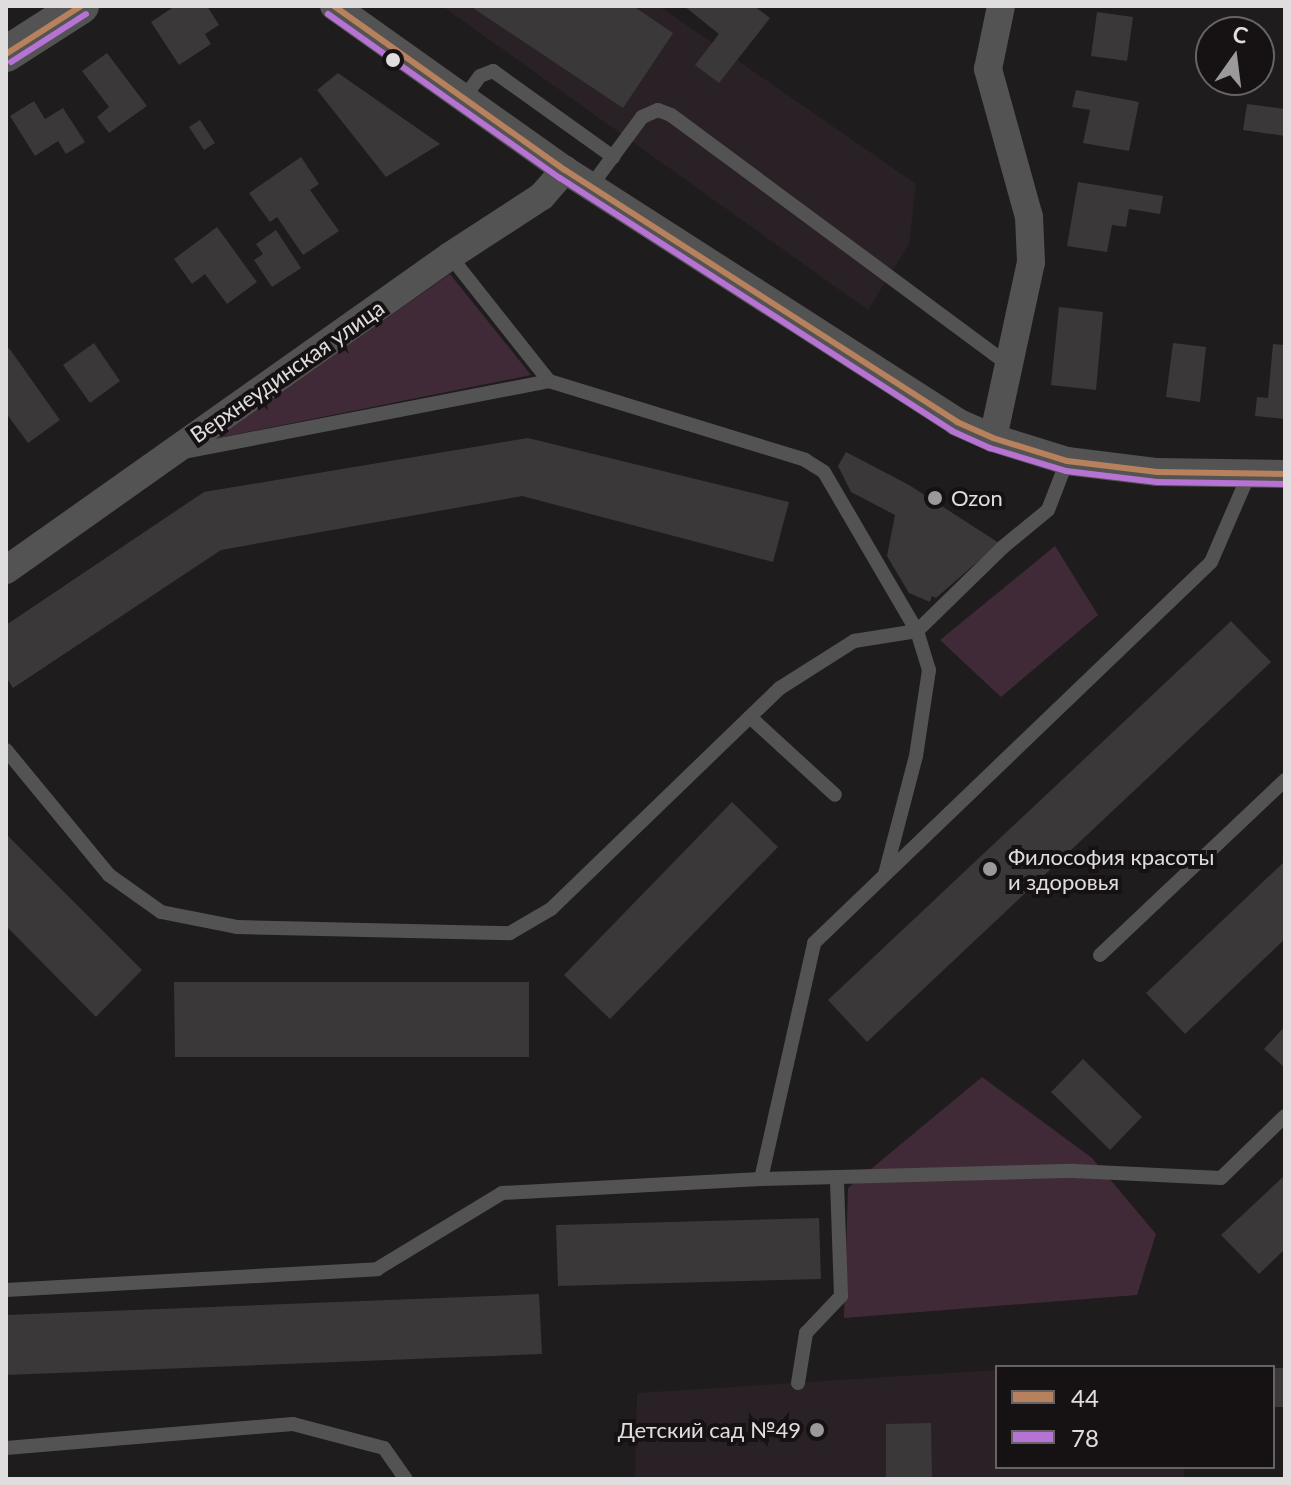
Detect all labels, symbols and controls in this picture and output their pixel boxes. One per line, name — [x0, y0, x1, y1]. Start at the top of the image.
north arrow — [1195, 16, 1275, 96]
text: С — [1230, 19, 1251, 49]
unlabelled marker — [385, 52, 401, 68]
street label: Верхнеудинская улица — [185, 294, 389, 448]
place label: Ozon — [951, 485, 1003, 511]
marker: Ozon — [926, 489, 944, 507]
place label: Философия красоты и здоровья — [1008, 843, 1214, 894]
marker: Философия красоты и здоровья — [979, 858, 1001, 880]
legend — [995, 1365, 1275, 1469]
text: 44 — [1071, 1383, 1099, 1412]
place label: Детский сад №49 — [618, 1417, 801, 1443]
marker: Детский сад №49 — [808, 1421, 826, 1439]
text: 78 — [1071, 1423, 1099, 1452]

